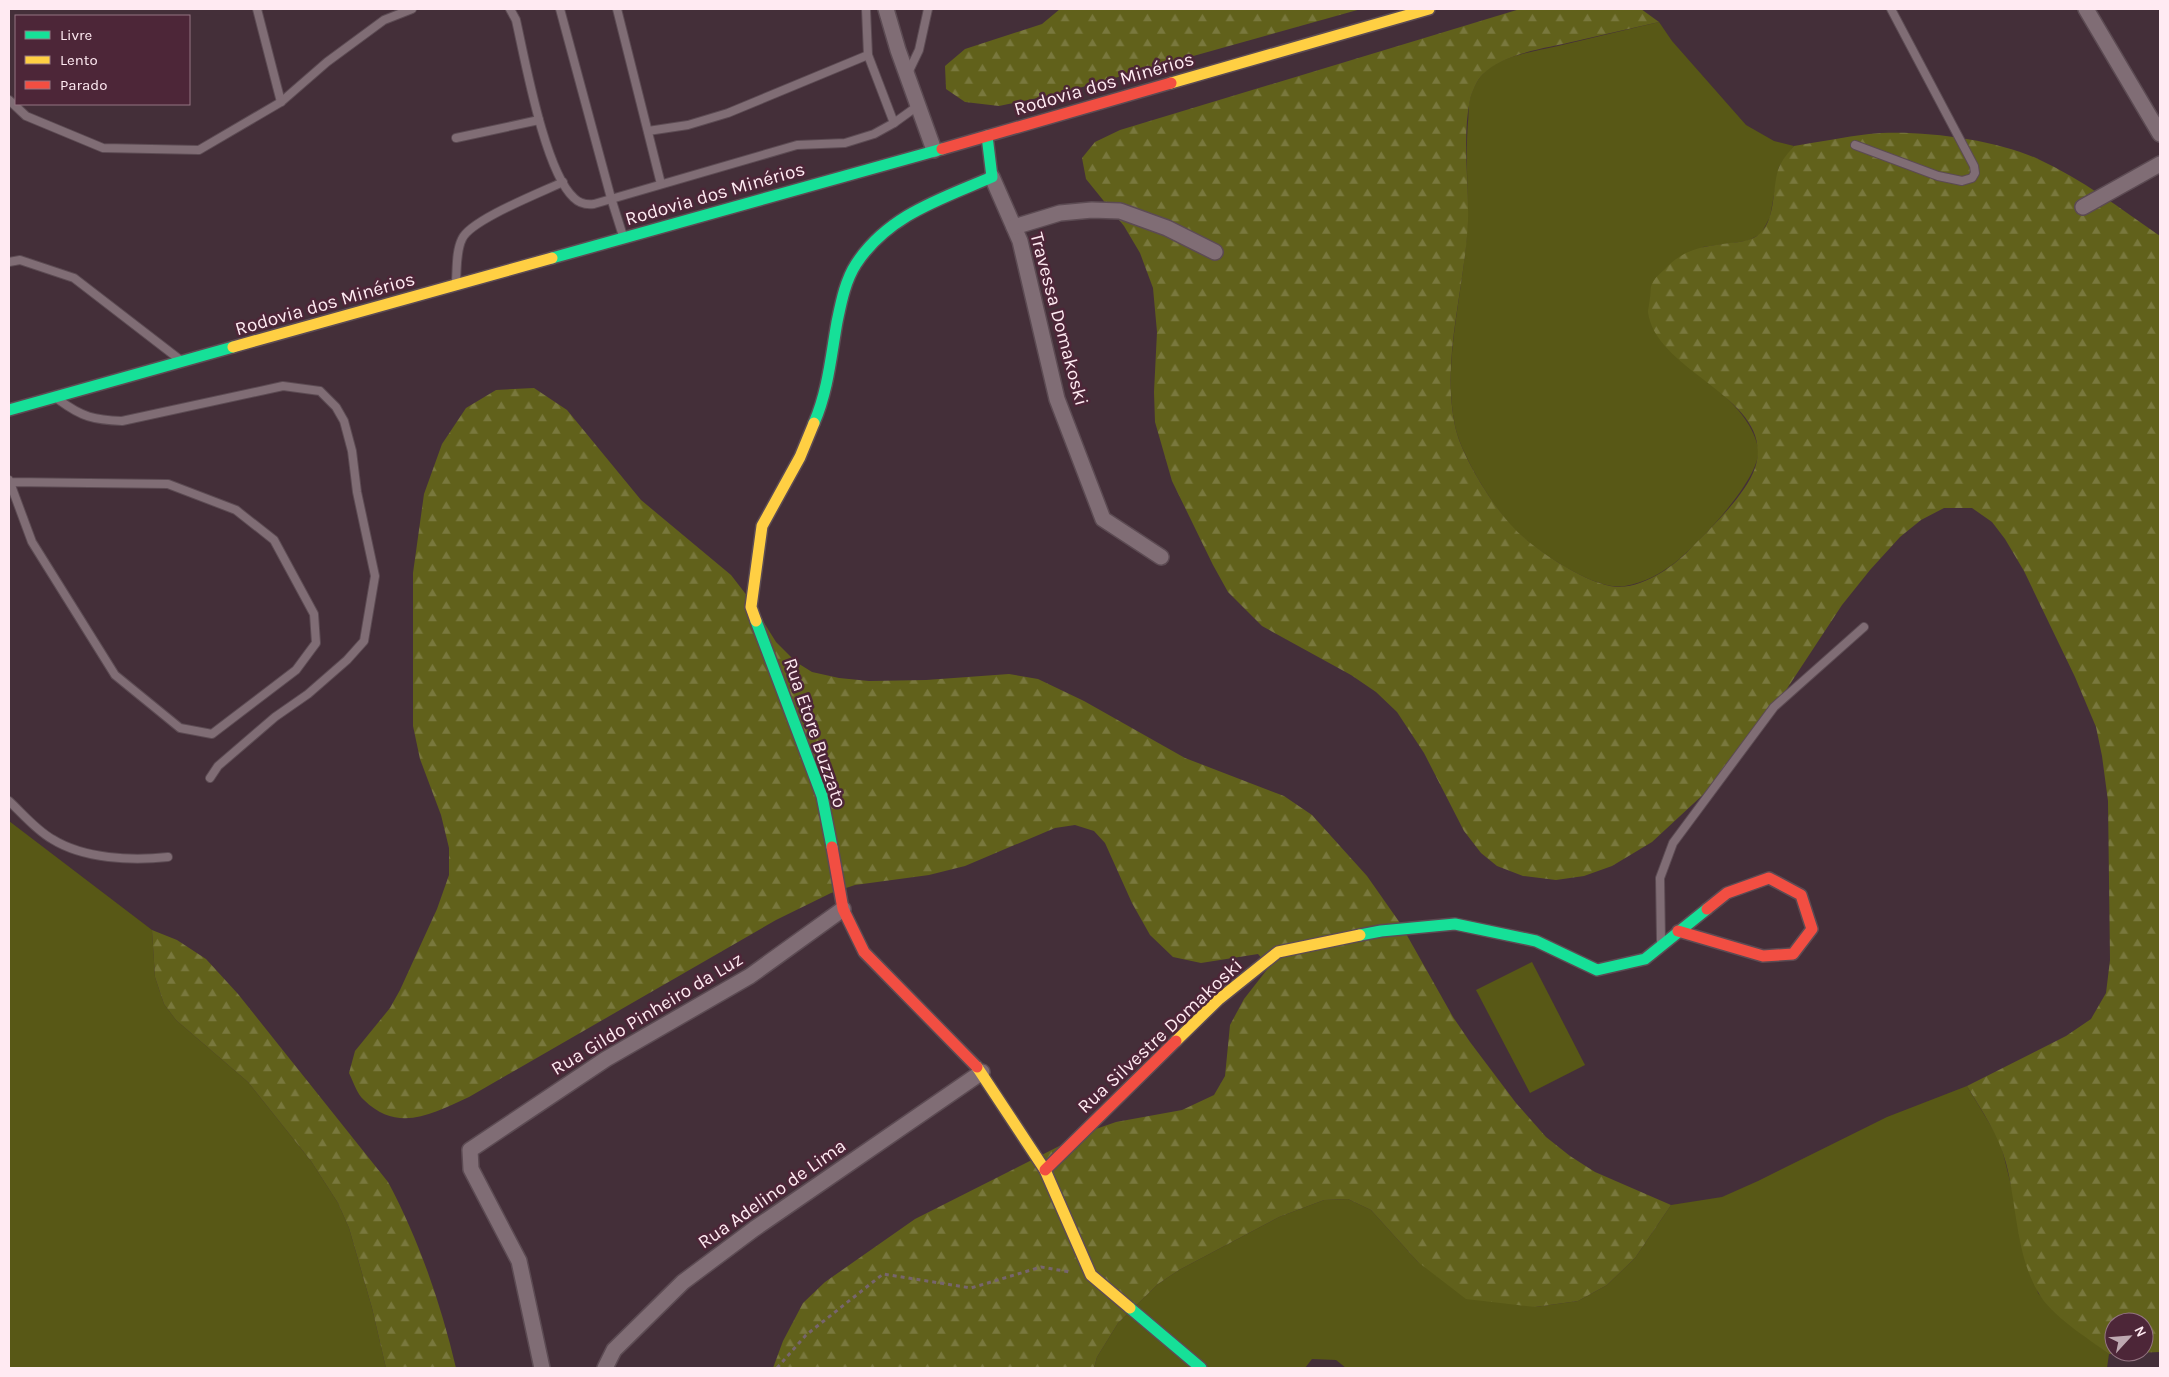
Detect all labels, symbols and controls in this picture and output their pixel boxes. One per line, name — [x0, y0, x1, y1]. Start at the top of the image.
legend — [15, 15, 190, 105]
text: Livre — [60, 26, 92, 44]
street label: Rodovia dos Minérios — [1012, 48, 1196, 120]
text: Lento — [60, 51, 98, 69]
text: Parado — [60, 76, 107, 94]
street label: Rodovia dos Minérios — [623, 158, 807, 230]
street label: Travessa Domakoski — [1025, 230, 1093, 408]
street label: Rodovia dos Minérios — [233, 268, 417, 340]
street label: Rua Etore Buzzato — [779, 655, 851, 811]
street label: Rua Gildo Pinheiro da Luz — [547, 948, 747, 1080]
street label: Rua Silvestre Domakoski — [1073, 954, 1247, 1118]
street label: Rua Adelino de Lima — [694, 1135, 850, 1253]
north arrow — [2104, 1312, 2154, 1362]
text: N — [2130, 1323, 2150, 1340]

